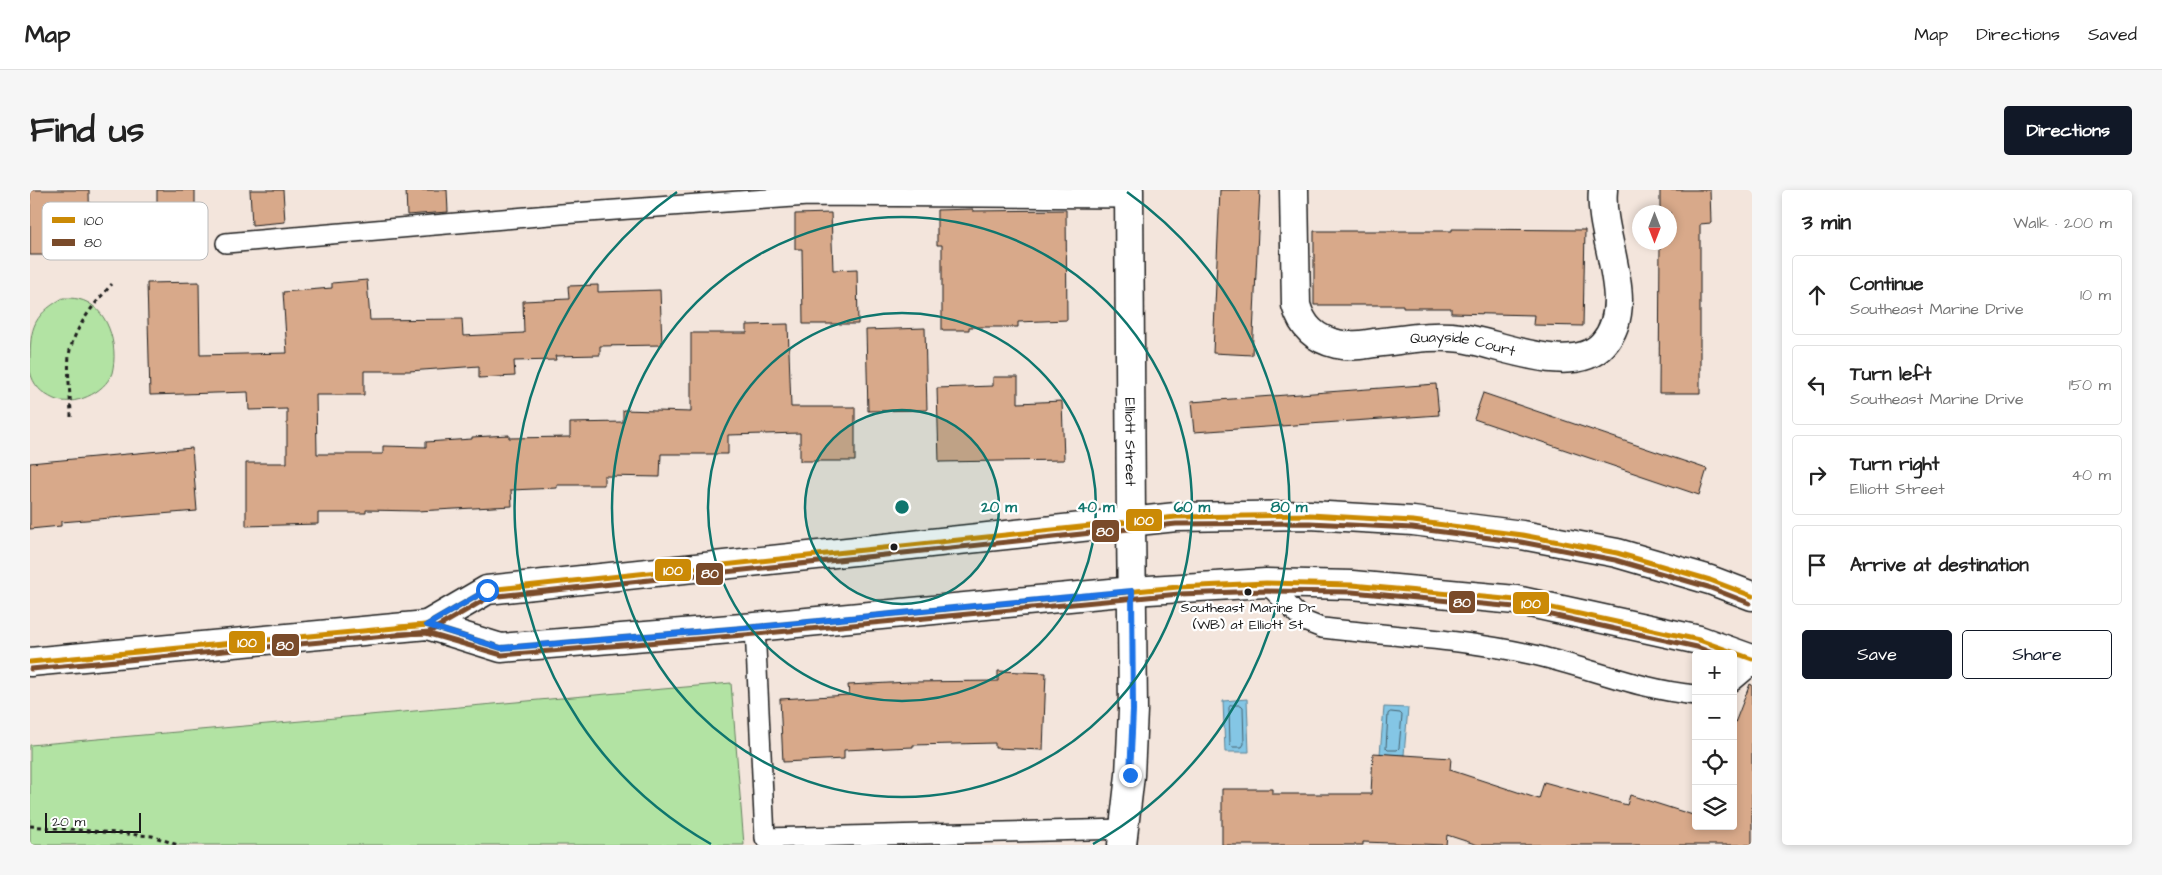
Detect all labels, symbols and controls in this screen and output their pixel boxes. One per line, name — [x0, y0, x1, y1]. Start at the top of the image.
text: Map — [25, 18, 70, 52]
text: Map — [1914, 22, 1948, 47]
text: Directions — [1976, 22, 2060, 47]
text: Saved — [2088, 22, 2137, 47]
text: Find us — [30, 106, 144, 155]
button: Directions — [2004, 106, 2132, 155]
legend — [42, 202, 208, 260]
north arrow — [1632, 205, 1677, 250]
text: 3 min — [1802, 208, 1851, 237]
text: 100 — [84, 211, 104, 231]
text: Walk · 200 m — [2013, 212, 2112, 234]
text: 80 — [84, 233, 102, 253]
text: Continue — [1850, 271, 1924, 298]
icon: ahead — [1803, 281, 1831, 309]
text: 10 m — [2080, 284, 2111, 306]
text: Southeast Marine Drive — [1850, 298, 2024, 320]
street label: Quayside Court — [1409, 326, 1518, 361]
text: Turn left — [1850, 361, 1931, 388]
icon: left — [1803, 371, 1831, 399]
text: 150 m — [2069, 374, 2111, 396]
text: Southeast Marine Drive — [1850, 388, 2024, 410]
street label: Elliott Street — [1120, 398, 1141, 486]
text: Turn right — [1850, 451, 1939, 478]
icon: right — [1803, 461, 1831, 489]
text: 40 m — [2071, 464, 2111, 486]
text: Elliott Street — [1850, 478, 1945, 500]
text: 20 m — [980, 497, 1017, 518]
text: 40 m — [1077, 497, 1115, 518]
text: 60 m — [1174, 497, 1211, 518]
text: 80 m — [1271, 497, 1308, 518]
centre of rings — [893, 498, 911, 516]
line badge: 100 — [1125, 508, 1163, 532]
text: 100 — [1134, 511, 1154, 531]
line badge: 80 — [1091, 519, 1120, 543]
text: 80 — [1096, 522, 1114, 542]
unlabelled marker — [889, 542, 899, 552]
icon: arrive — [1803, 551, 1831, 579]
text: Arrive at destination — [1850, 552, 2029, 579]
line badge: 100 — [654, 558, 692, 582]
text: 100 — [663, 561, 683, 581]
line badge: 80 — [695, 562, 724, 586]
text: 80 — [701, 564, 719, 584]
route start — [476, 579, 499, 602]
marker: Southeast Marine Dr (WB) at Elliott St — [1243, 587, 1253, 597]
line badge: 80 — [1448, 590, 1476, 614]
line badge: 100 — [1512, 591, 1550, 615]
text: 80 — [1453, 593, 1471, 613]
text: 100 — [1521, 594, 1541, 614]
place label: Southeast Marine Dr (WB) at Elliott St — [1180, 598, 1316, 635]
line badge: 100 — [228, 630, 266, 654]
button: Save — [1802, 630, 1952, 679]
button: Share — [1962, 630, 2112, 679]
text: 100 — [237, 633, 257, 653]
line badge: 80 — [271, 633, 300, 657]
text: 80 — [276, 636, 294, 656]
map controls — [1692, 650, 1737, 830]
button: + — [1692, 650, 1737, 695]
button: − — [1692, 695, 1737, 740]
button: locate — [1692, 740, 1737, 785]
route end — [1119, 764, 1142, 787]
button: layers — [1692, 785, 1737, 830]
scale bar — [45, 810, 141, 833]
text: 20 m — [52, 812, 85, 832]

